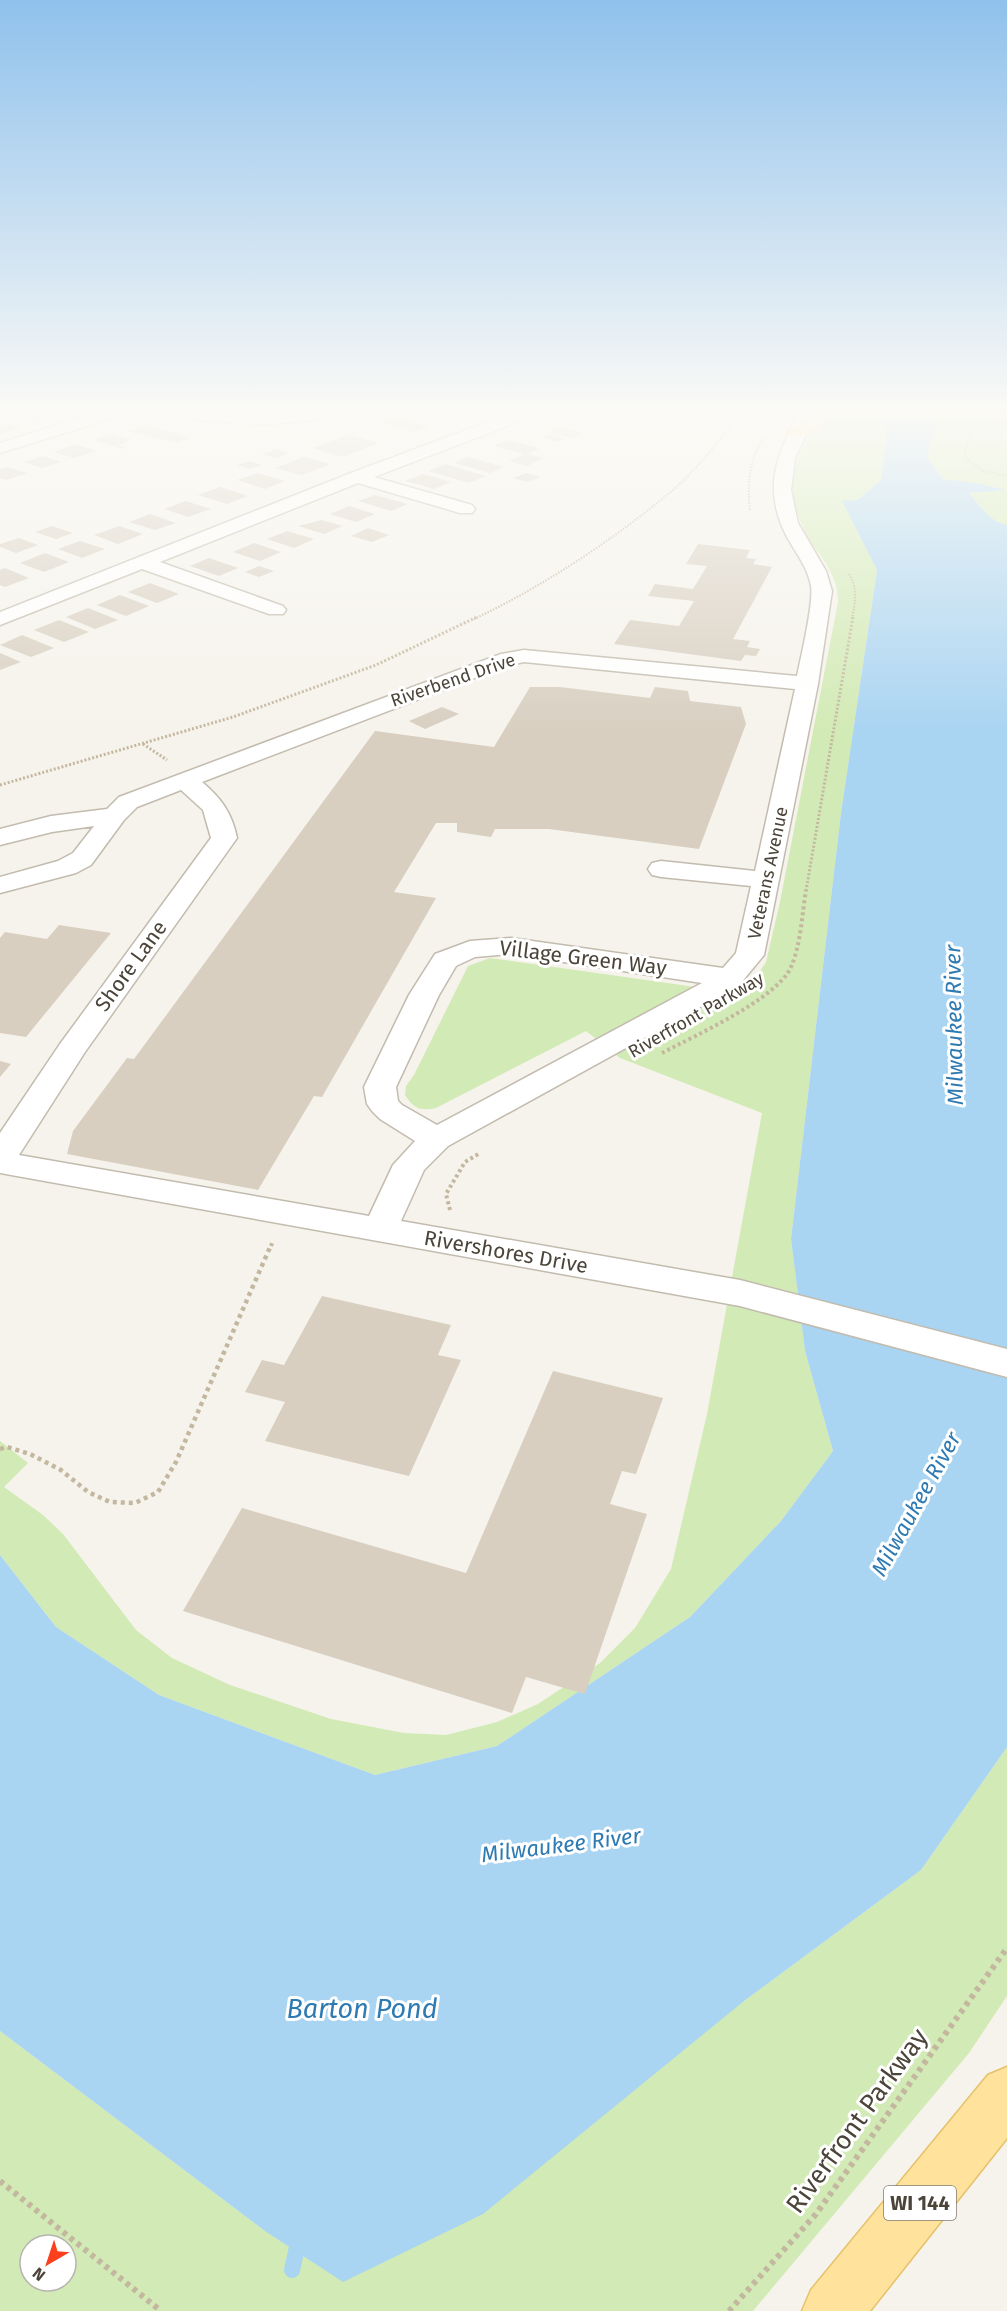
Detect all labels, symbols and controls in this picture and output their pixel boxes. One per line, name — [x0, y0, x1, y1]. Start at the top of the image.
street label: Riverbend Drive — [388, 648, 518, 712]
street label: Veterans Avenue — [743, 805, 793, 941]
street label: Shore Lane — [89, 916, 173, 1016]
street label: Village Green Way — [498, 935, 669, 981]
water label: Milwaukee River — [939, 944, 969, 1105]
street label: Riverfront Parkway — [624, 967, 768, 1063]
street label: Rivershores Drive — [422, 1225, 590, 1279]
water label: Milwaukee River — [865, 1427, 967, 1581]
water label: Milwaukee River — [480, 1822, 643, 1868]
water label: Barton Pond — [286, 1993, 438, 2025]
street label: Riverfront Parkway — [780, 2022, 935, 2219]
road number: WI 144 — [884, 2186, 956, 2220]
north arrow — [18, 2233, 78, 2293]
text: N — [29, 2264, 49, 2285]

